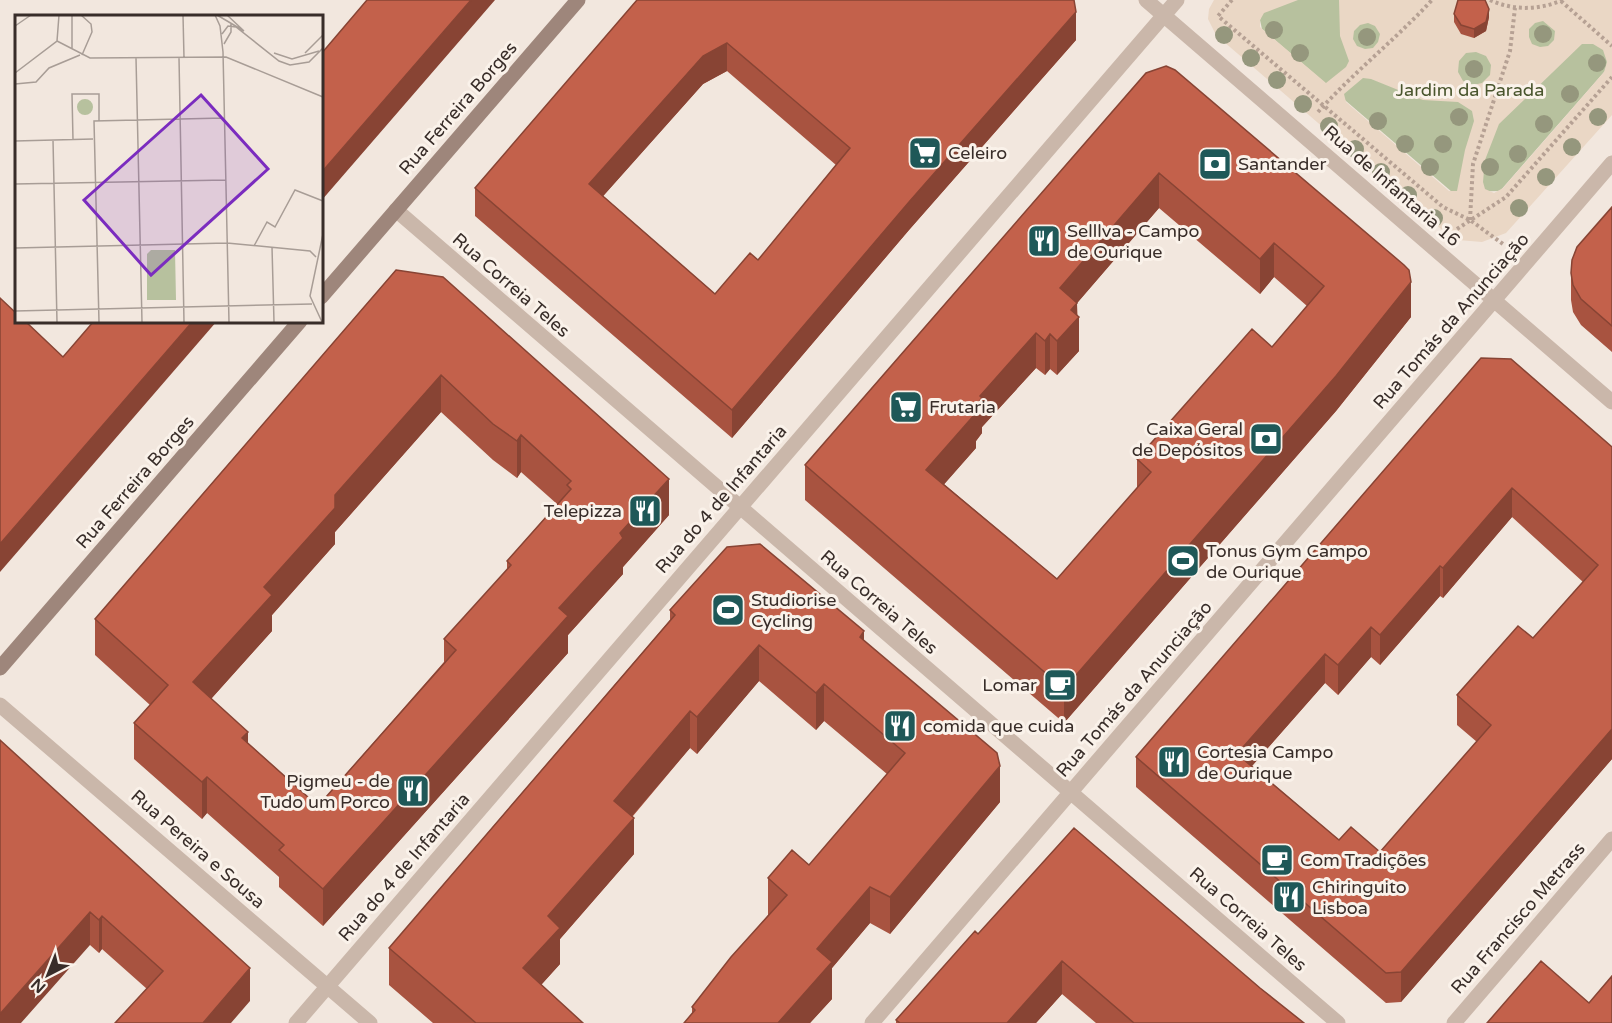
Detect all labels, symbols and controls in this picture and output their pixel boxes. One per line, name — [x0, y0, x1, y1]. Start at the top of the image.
inset map — [15, 15, 322, 322]
street label: Rua Ferreira Borges — [394, 37, 522, 179]
park label: Jardim da Parada — [1396, 79, 1544, 101]
street label: Rua de Infantaria 16 — [1319, 121, 1465, 251]
supermarket icon: Celeiro — [907, 135, 943, 171]
place label: Celeiro — [948, 142, 1007, 164]
bank icon: Santander — [1197, 146, 1233, 182]
place label: Santander — [1238, 153, 1326, 175]
place label: Selllva - Campo de Ourique — [1067, 220, 1199, 263]
restaurant icon: Selllva - Campo de Ourique — [1026, 223, 1062, 259]
street label: Rua Correia Teles — [448, 228, 574, 342]
street label: Rua Tomás da Anunciação — [1368, 228, 1534, 414]
supermarket icon: Frutaria — [888, 389, 924, 425]
place label: Frutaria — [929, 396, 996, 418]
street label: Rua Ferreira Borges — [71, 411, 199, 553]
place label: Caixa Geral de Depósitos — [1132, 418, 1243, 461]
street label: Rua do 4 de Infantaria — [651, 420, 791, 578]
bank icon: Caixa Geral de Depósitos — [1248, 421, 1284, 457]
restaurant icon: Telepizza — [627, 493, 663, 529]
place label: Telepizza — [543, 500, 622, 522]
place label: Tonus Gym Campo de Ourique — [1206, 540, 1368, 583]
sports icon: Tonus Gym Campo de Ourique — [1165, 543, 1201, 579]
street label: Rua Correia Teles — [816, 545, 942, 659]
place label: Studiorise Cycling — [751, 589, 837, 632]
sports icon: Studiorise Cycling — [710, 592, 746, 628]
street label: Rua Tomás da Anunciação — [1051, 596, 1217, 782]
cafe icon: Lomar — [1042, 667, 1078, 703]
place label: Lomar — [982, 674, 1037, 696]
restaurant icon: comida que cuida — [882, 708, 918, 744]
place label: comida que cuida — [923, 715, 1074, 737]
place label: Cortesia Campo de Ourique — [1197, 741, 1333, 784]
restaurant icon: Cortesia Campo de Ourique — [1156, 744, 1192, 780]
place label: Pigmeu - de Tudo um Porco — [260, 770, 390, 813]
restaurant icon: Pigmeu - de Tudo um Porco — [395, 773, 431, 809]
street label: Rua Pereira e Sousa — [127, 785, 269, 913]
street label: Rua do 4 de Infantaria — [334, 788, 474, 946]
street label: Rua Francisco Metrass — [1446, 838, 1590, 998]
cafe icon: Com Tradições — [1259, 842, 1295, 878]
place label: Com Tradições — [1300, 849, 1426, 871]
street label: Rua Correia Teles — [1185, 862, 1311, 976]
place label: Chiringuito Lisboa — [1312, 876, 1407, 919]
restaurant icon: Chiringuito Lisboa — [1271, 879, 1307, 915]
north arrow — [18, 945, 78, 1005]
text: N — [27, 974, 50, 997]

